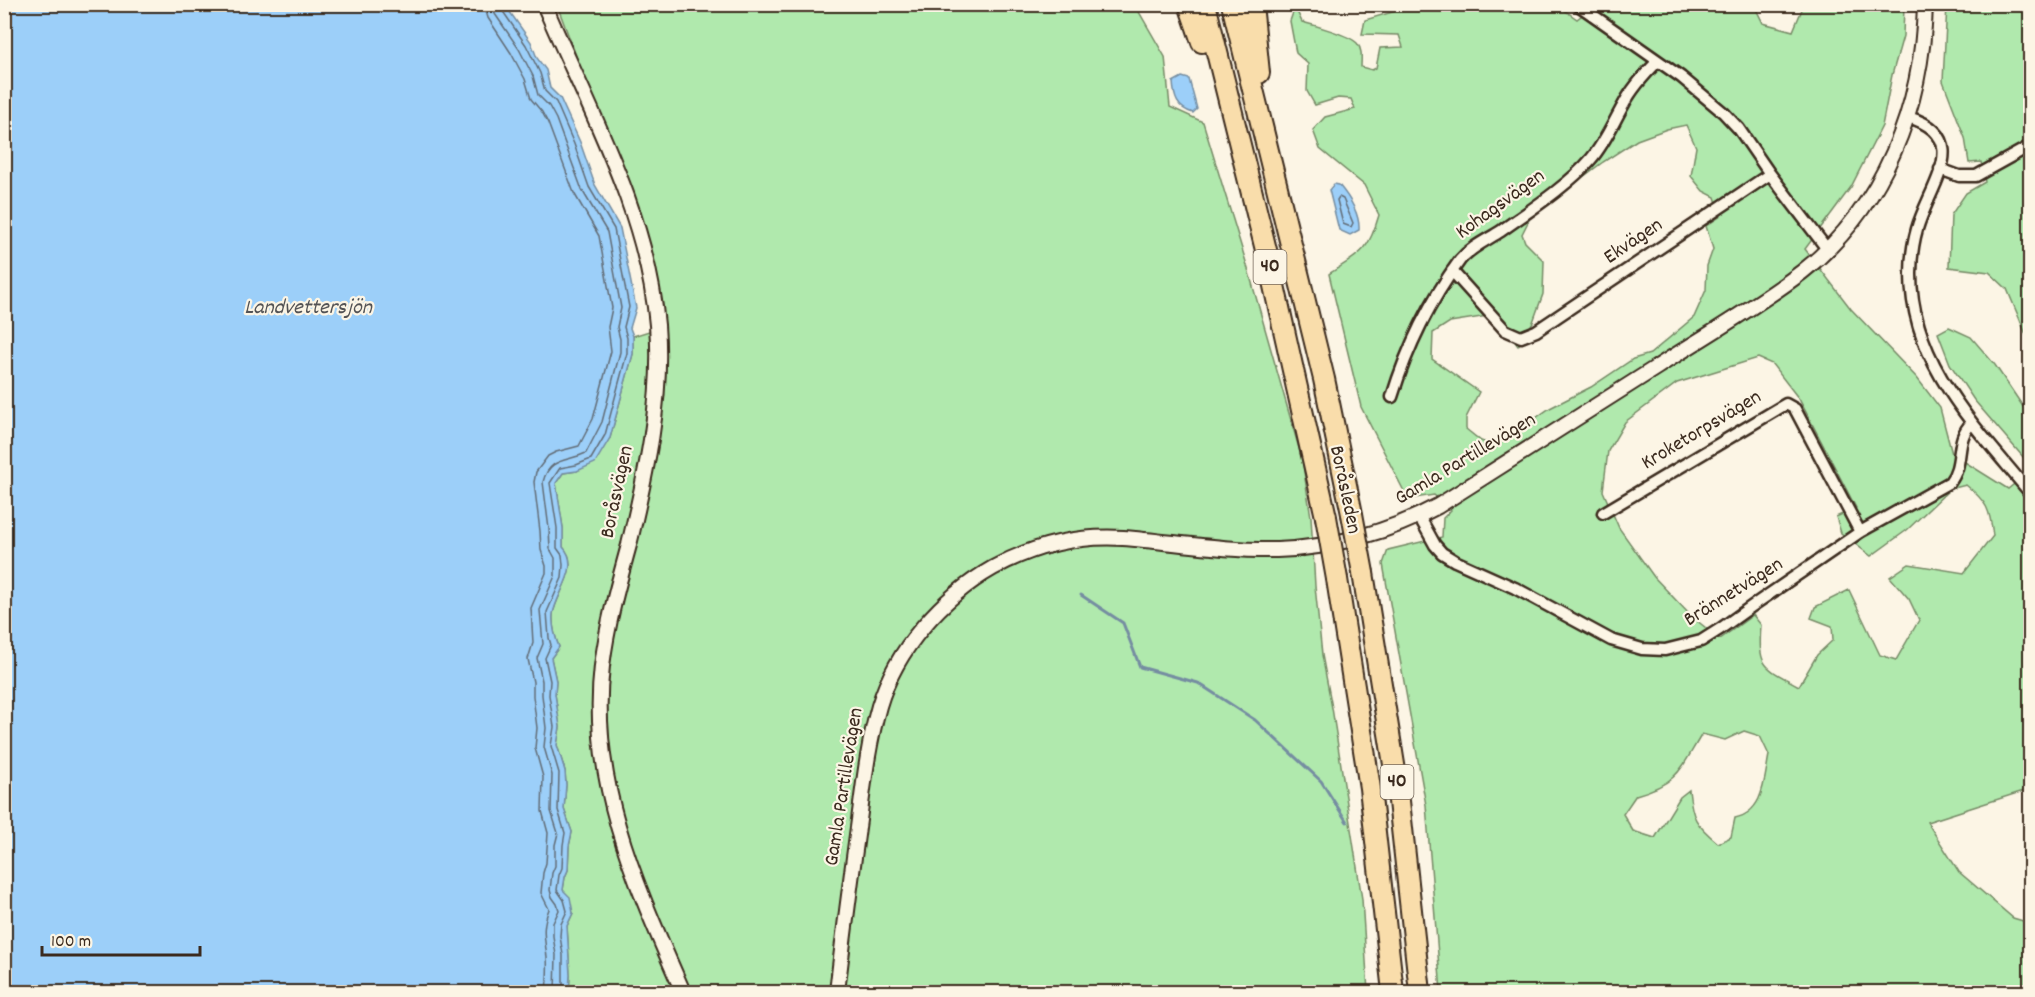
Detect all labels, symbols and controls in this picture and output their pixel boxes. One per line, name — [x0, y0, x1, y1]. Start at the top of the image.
street label: Kohagsvägen — [1450, 162, 1552, 248]
street label: Ekvägen — [1598, 211, 1670, 273]
road number: 40 — [1254, 250, 1286, 284]
water label: Landvettersjön — [244, 293, 373, 324]
street label: Kroketorpsvägen — [1636, 383, 1768, 479]
street label: Gamla Partillevägen — [1390, 406, 1542, 514]
street label: Boråsvägen — [594, 443, 642, 541]
street label: Boråsleden — [1320, 443, 1368, 537]
street label: Brännetvägen — [1679, 551, 1789, 635]
street label: Gamla Partillevägen — [818, 706, 872, 868]
road number: 40 — [1380, 765, 1414, 799]
scale bar — [42, 919, 200, 957]
text: 100 m — [51, 930, 91, 955]

